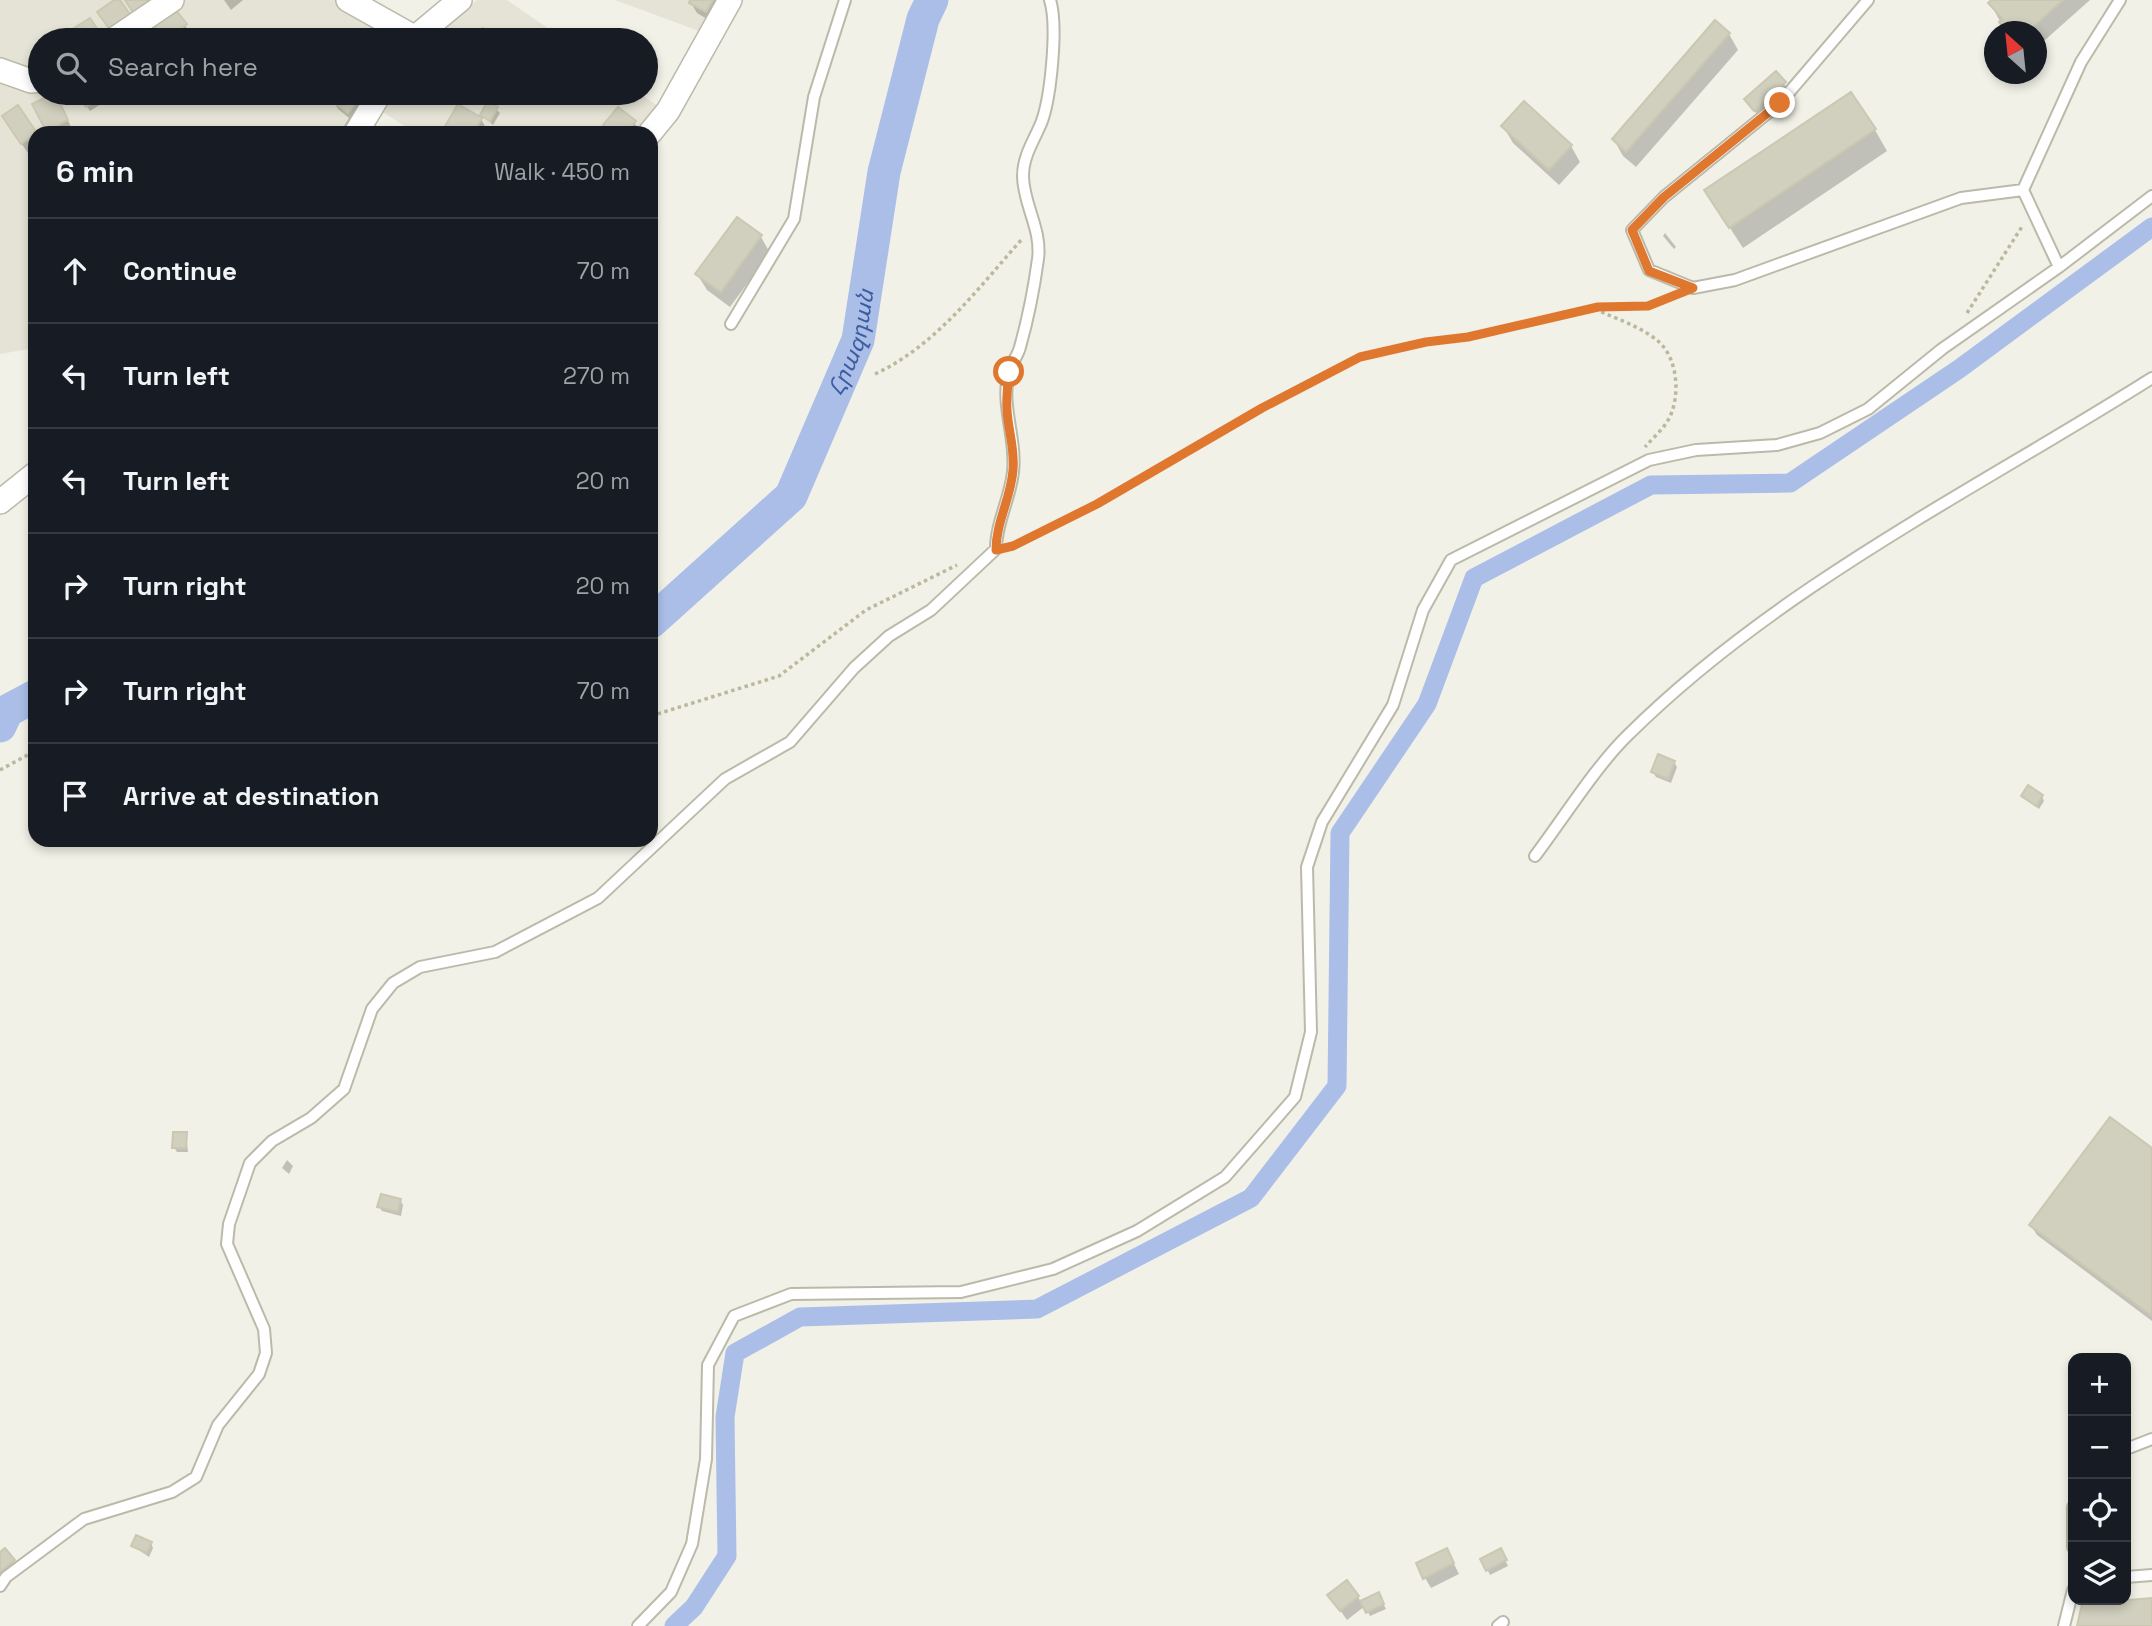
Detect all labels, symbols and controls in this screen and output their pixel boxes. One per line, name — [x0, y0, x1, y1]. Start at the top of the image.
north arrow — [1984, 21, 2047, 84]
search box — [28, 28, 658, 105]
icon: search — [52, 48, 90, 86]
text: Search here — [108, 50, 258, 84]
route end — [1764, 87, 1795, 118]
text: 6 min — [56, 152, 134, 191]
text: Walk · 450 m — [494, 157, 630, 187]
icon: ahead — [56, 252, 94, 290]
text: Continue — [123, 254, 237, 288]
text: 70 m — [577, 256, 630, 286]
water label: Հրազդան — [821, 286, 881, 400]
route start — [993, 356, 1024, 387]
icon: left — [56, 357, 94, 395]
text: Turn left — [123, 359, 230, 393]
text: 270 m — [563, 361, 630, 391]
icon: left — [56, 462, 94, 500]
text: Turn left — [123, 464, 230, 498]
text: 20 m — [576, 466, 630, 496]
icon: right — [56, 567, 94, 605]
text: Turn right — [123, 569, 247, 603]
text: 20 m — [576, 571, 630, 601]
icon: right — [56, 672, 94, 710]
text: Turn right — [123, 674, 247, 708]
text: 70 m — [577, 676, 630, 706]
icon: arrive — [56, 777, 94, 815]
text: Arrive at destination — [123, 779, 380, 813]
map controls — [2068, 1353, 2131, 1605]
button: + — [2068, 1353, 2131, 1416]
button: − — [2068, 1416, 2131, 1479]
button: locate — [2068, 1479, 2131, 1542]
button: layers — [2068, 1542, 2131, 1605]

